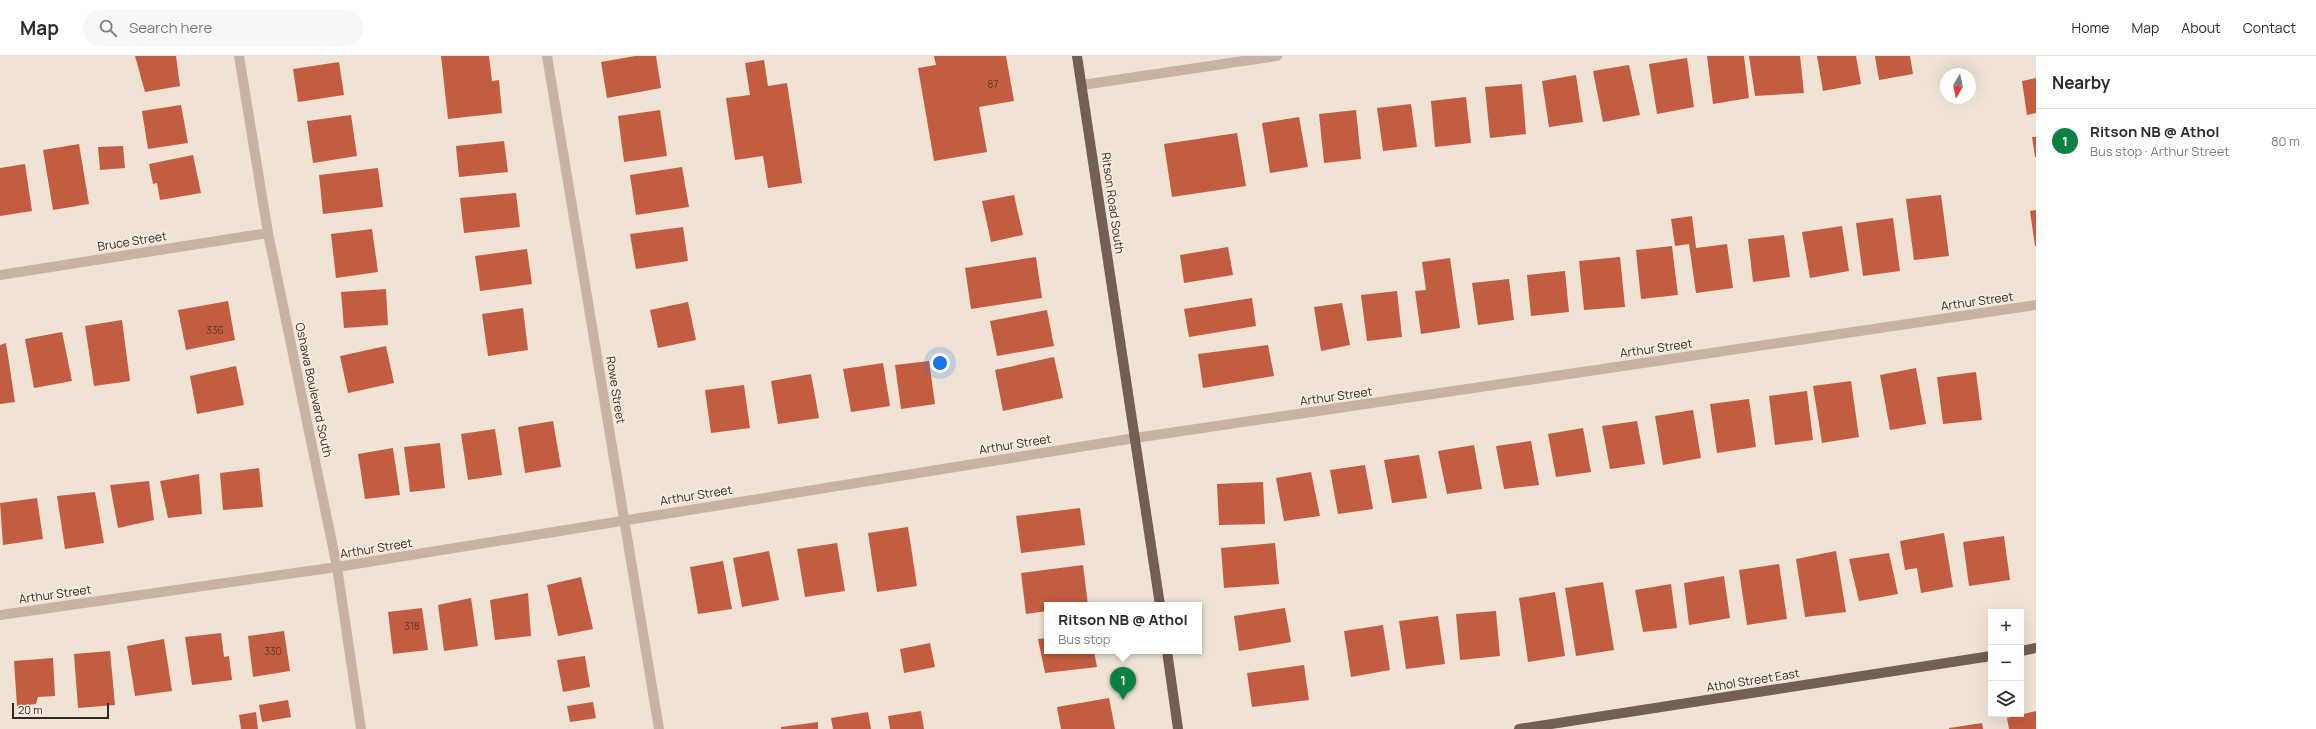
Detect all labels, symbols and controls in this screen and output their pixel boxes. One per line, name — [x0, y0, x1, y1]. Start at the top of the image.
search box — [83, 10, 363, 46]
text: Map — [20, 15, 59, 41]
icon: search — [97, 17, 119, 39]
text: Search here — [129, 17, 212, 38]
text: Home — [2072, 18, 2109, 37]
text: Map — [2131, 18, 2159, 37]
text: About — [2181, 18, 2221, 37]
text: Contact — [2243, 18, 2296, 37]
north arrow — [1940, 68, 1976, 104]
text: Nearby — [2052, 71, 2110, 94]
house number: 87 — [988, 77, 998, 91]
text: Ritson NB @ Athol — [2090, 121, 2219, 142]
text: 1 — [2062, 132, 2068, 150]
text: 80 m — [2271, 132, 2300, 150]
text: Bus stop · Arthur Street — [2090, 142, 2229, 160]
street label: Ritson Road South — [1097, 151, 1129, 255]
street label: Bruce Street — [96, 227, 168, 255]
street label: Arthur Street — [1940, 287, 2014, 314]
street label: Oshawa Boulevard South — [291, 321, 337, 459]
house number: 336 — [206, 323, 224, 337]
street label: Arthur Street — [1619, 334, 1693, 361]
your location — [930, 353, 950, 373]
street label: Rowe Street — [602, 355, 630, 425]
street label: Arthur Street — [1299, 382, 1373, 409]
street label: Arthur Street — [978, 430, 1053, 458]
street label: Arthur Street — [659, 481, 734, 509]
street label: Arthur Street — [339, 534, 414, 562]
street label: Arthur Street — [18, 580, 92, 607]
popup — [1044, 602, 1202, 654]
text: Ritson NB @ Athol — [1058, 609, 1188, 630]
map controls — [1988, 609, 2024, 717]
button: + — [1988, 609, 2024, 645]
house number: 318 — [404, 619, 420, 633]
text: Bus stop — [1058, 630, 1111, 648]
house number: 330 — [264, 644, 282, 658]
button: − — [1988, 645, 2024, 681]
street label: Athol Street East — [1705, 664, 1801, 696]
pin: 1 — [1110, 667, 1136, 700]
button: layers — [1988, 681, 2024, 717]
scale bar — [12, 701, 109, 720]
text: 20 m — [18, 702, 43, 717]

